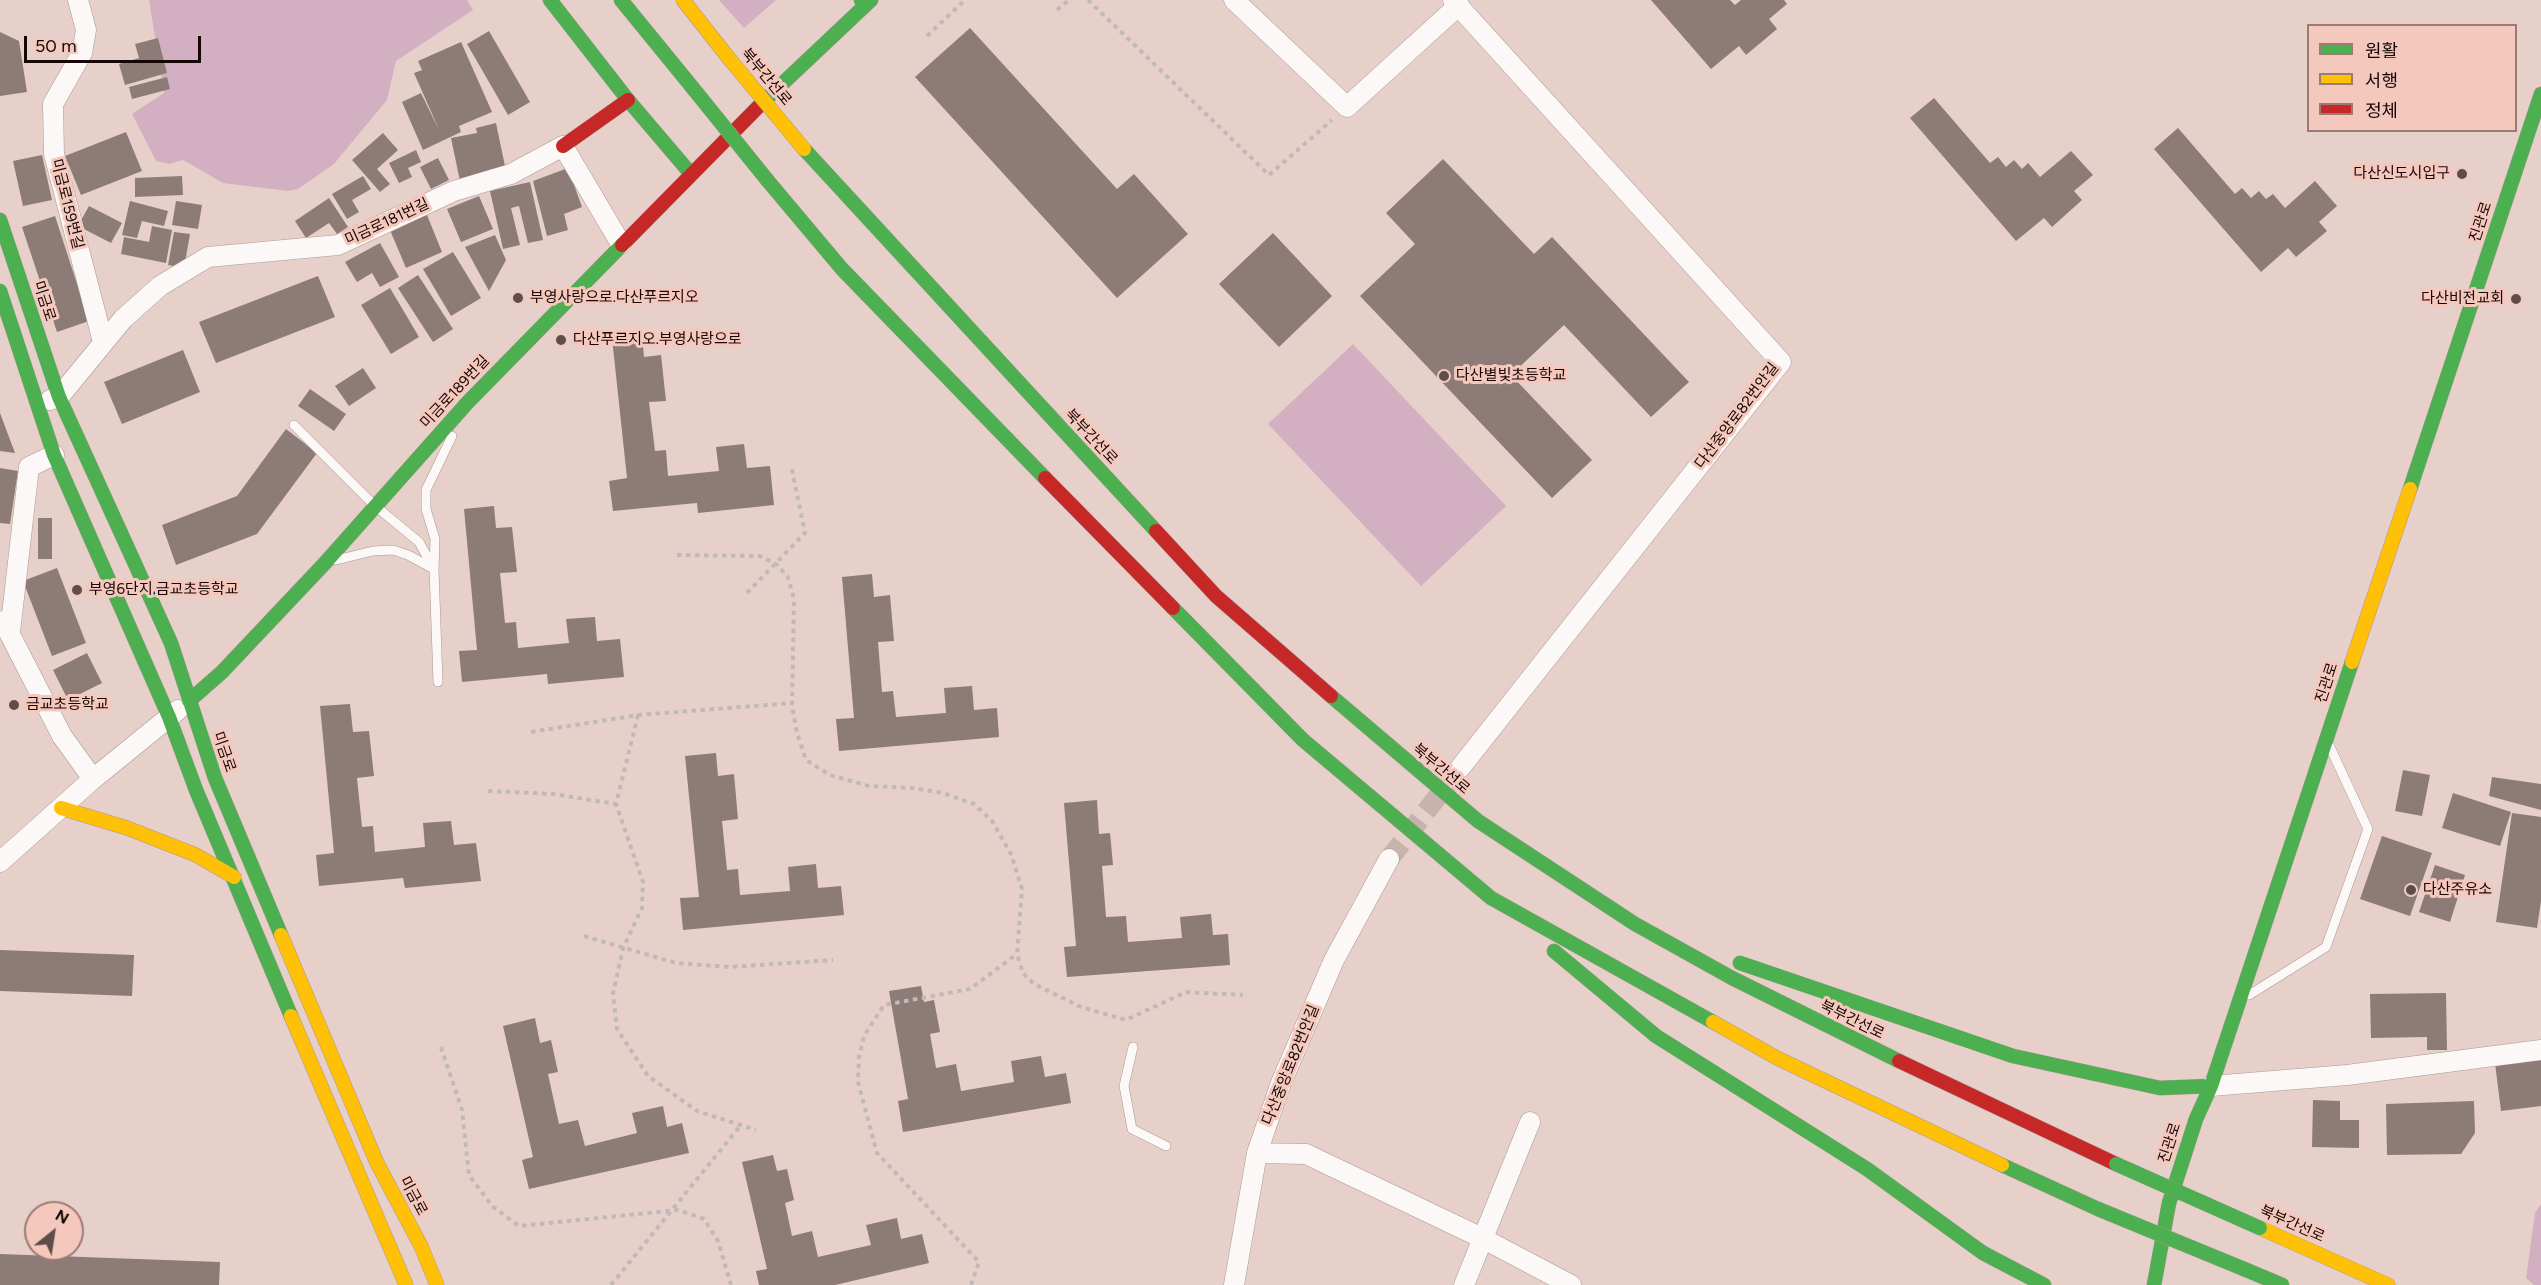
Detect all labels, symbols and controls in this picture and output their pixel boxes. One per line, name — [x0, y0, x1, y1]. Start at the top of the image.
scale bar — [27, 24, 204, 62]
legend — [2307, 24, 2517, 132]
text: 50 m — [35, 35, 77, 57]
text: 원활 — [2365, 40, 2398, 62]
street label: 북부간선로 — [737, 45, 795, 109]
text: 서행 — [2365, 70, 2398, 92]
text: 정체 — [2365, 100, 2398, 122]
street label: 미금로159번길 — [47, 157, 87, 251]
place label: 다산신도시입구 — [2353, 165, 2450, 183]
marker: 다산신도시입구 — [2455, 167, 2469, 181]
street label: 미금로181번길 — [342, 195, 432, 249]
street label: 진관로 — [2466, 200, 2496, 244]
street label: 미금로 — [29, 279, 59, 323]
place label: 부영사랑으로.다산푸르지오 — [530, 289, 699, 307]
place label: 다산비전교회 — [2421, 290, 2504, 308]
marker: 부영사랑으로.다산푸르지오 — [511, 291, 525, 305]
marker: 다산비전교회 — [2509, 292, 2523, 306]
place label: 다산푸르지오.부영사랑으로 — [573, 331, 742, 349]
marker: 다산푸르지오.부영사랑으로 — [554, 333, 568, 347]
street label: 미금로189번길 — [417, 352, 493, 432]
street label: 다산중앙로82번안길 — [1691, 359, 1783, 473]
place label: 다산별빛초등학교 — [1456, 367, 1566, 385]
marker: 다산별빛초등학교 — [1437, 369, 1451, 383]
street label: 북부간선로 — [1061, 406, 1121, 468]
place label: 부영6단지.금교초등학교 — [89, 581, 239, 599]
marker: 부영6단지.금교초등학교 — [70, 583, 84, 597]
street label: 진관로 — [2312, 661, 2342, 705]
place label: 금교초등학교 — [26, 696, 109, 714]
marker: 금교초등학교 — [7, 698, 21, 712]
street label: 미금로 — [209, 729, 239, 775]
street label: 북부간선로 — [1409, 740, 1473, 798]
place label: 다산주유소 — [2423, 881, 2492, 899]
marker: 다산주유소 — [2404, 883, 2418, 897]
street label: 북부간선로 — [1817, 997, 1887, 1043]
street label: 다산중앙로82번안길 — [1259, 1002, 1323, 1128]
street label: 진관로 — [2155, 1121, 2185, 1165]
street label: 미금로 — [395, 1173, 431, 1219]
north arrow — [24, 1201, 84, 1261]
street label: 북부간선로 — [2257, 1202, 2327, 1246]
text: N — [52, 1205, 72, 1228]

